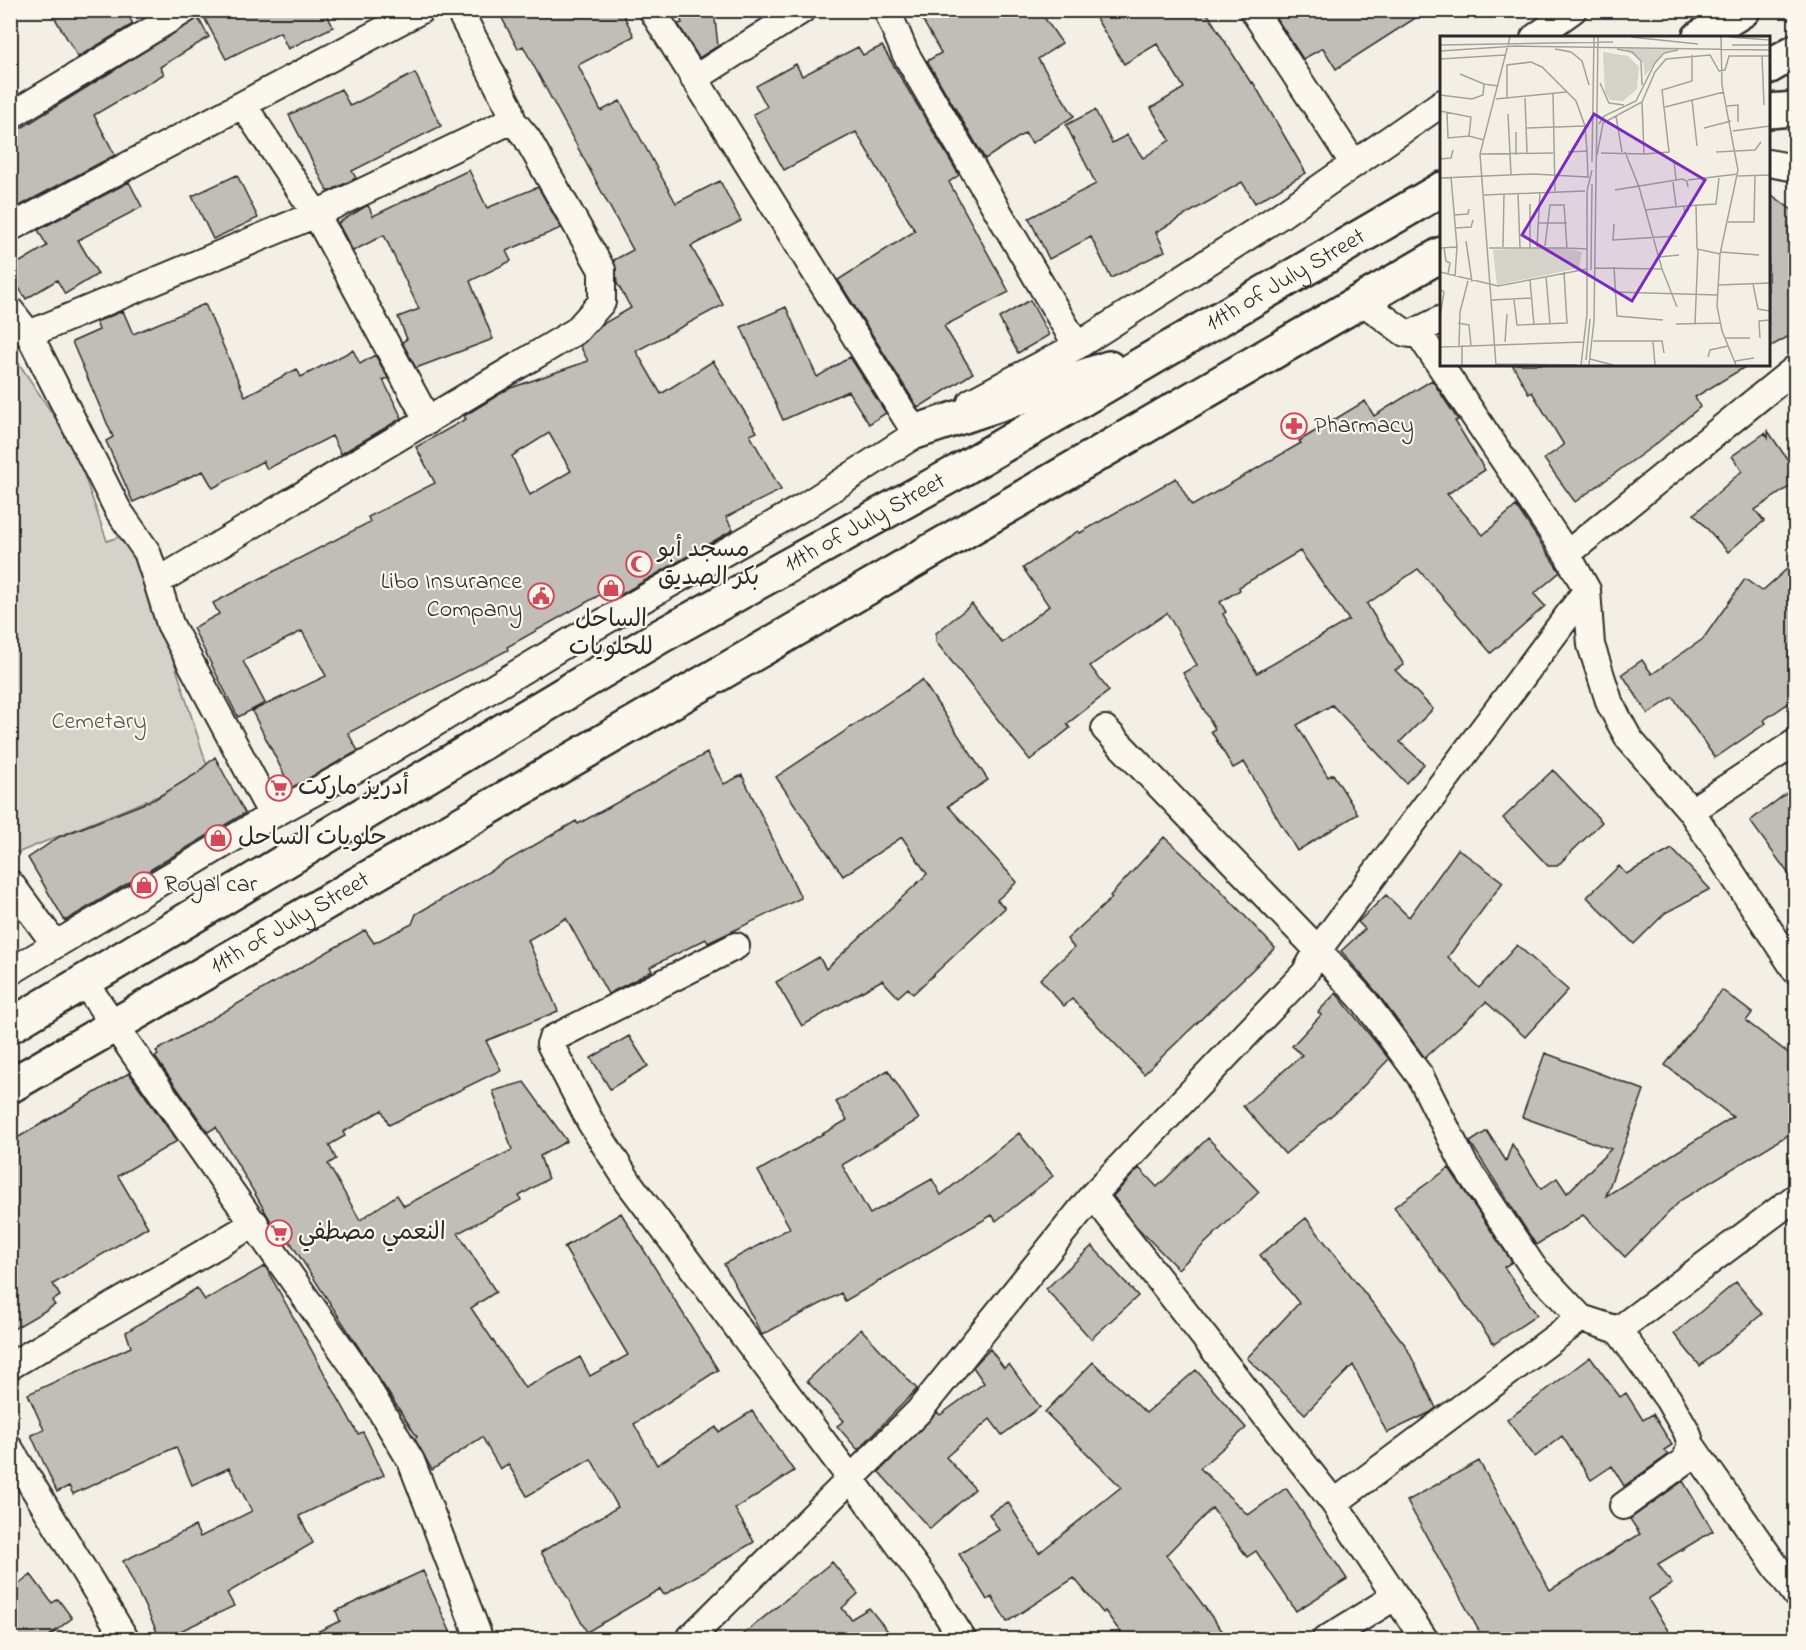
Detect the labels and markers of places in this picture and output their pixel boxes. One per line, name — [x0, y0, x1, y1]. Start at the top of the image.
place label: Pharmacy — [1314, 409, 1414, 445]
pharmacy icon: Pharmacy — [1279, 411, 1309, 441]
place label: مسجد أبو بكر الصديق — [656, 533, 759, 596]
mosque icon: مسجد أبو بكر الصديق — [624, 549, 654, 579]
place label: Libo Insurance Company — [381, 565, 522, 629]
shop icon: الساحل للحلويات — [596, 573, 626, 603]
public building icon: Libo Insurance Company — [526, 581, 556, 611]
place label: الساحل للحلويات — [569, 603, 653, 666]
place label: أدريز ماركت — [298, 771, 409, 806]
supermarket icon: أدريز ماركت — [264, 773, 294, 803]
place label: حلويات الساحل — [238, 821, 387, 856]
shop icon: حلويات الساحل — [203, 823, 233, 853]
place label: Royal car — [164, 868, 258, 904]
shop icon: Royal car — [129, 870, 159, 900]
place label: النعمي مصطفي — [298, 1216, 446, 1252]
supermarket icon: النعمي مصطفي — [264, 1218, 294, 1248]

